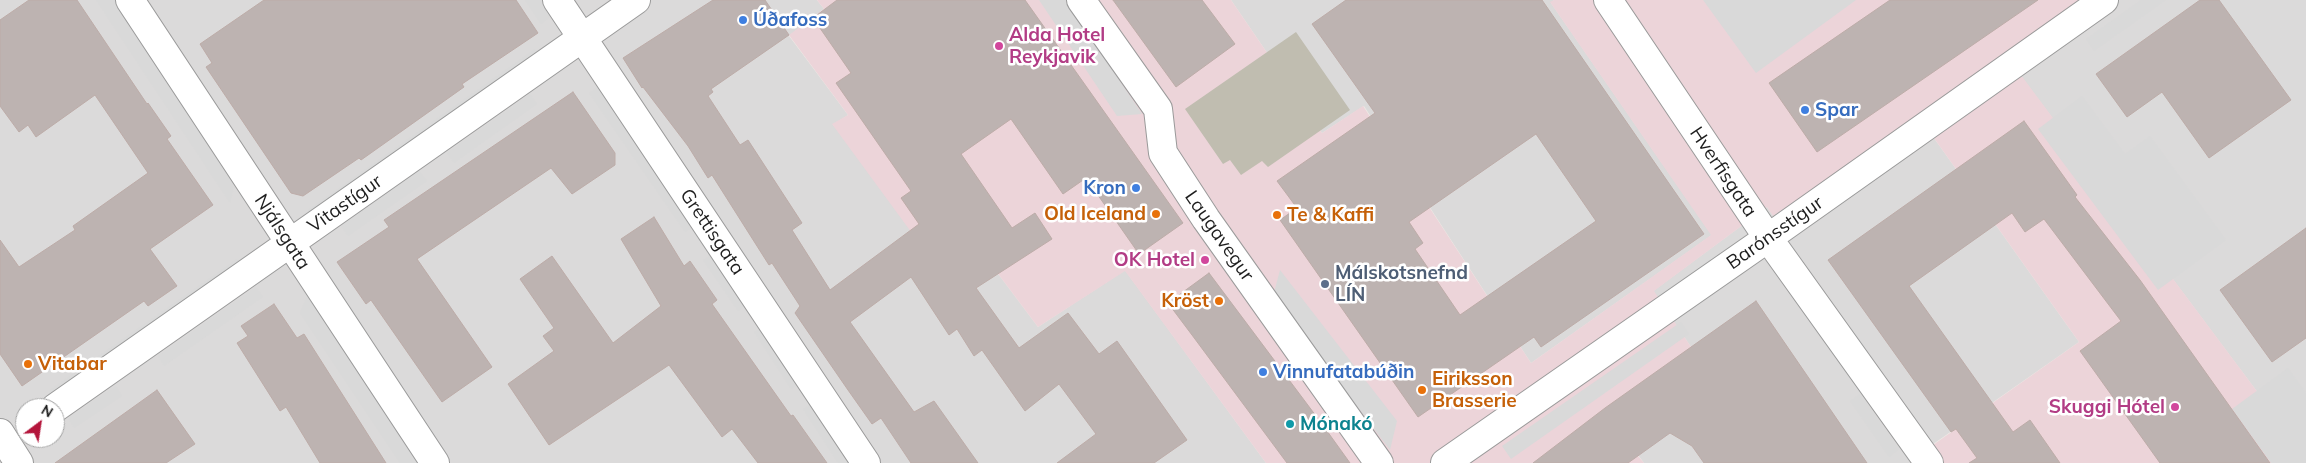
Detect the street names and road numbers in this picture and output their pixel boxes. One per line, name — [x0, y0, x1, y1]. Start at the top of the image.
street label: Hverfisgata — [1685, 123, 1761, 221]
street label: Vitastígur — [303, 170, 387, 238]
street label: Grettisgata — [675, 185, 749, 279]
street label: Laugavegur — [1180, 186, 1258, 286]
street label: Njálsgata — [249, 190, 315, 274]
street label: Barónsstígur — [1722, 191, 1828, 275]

